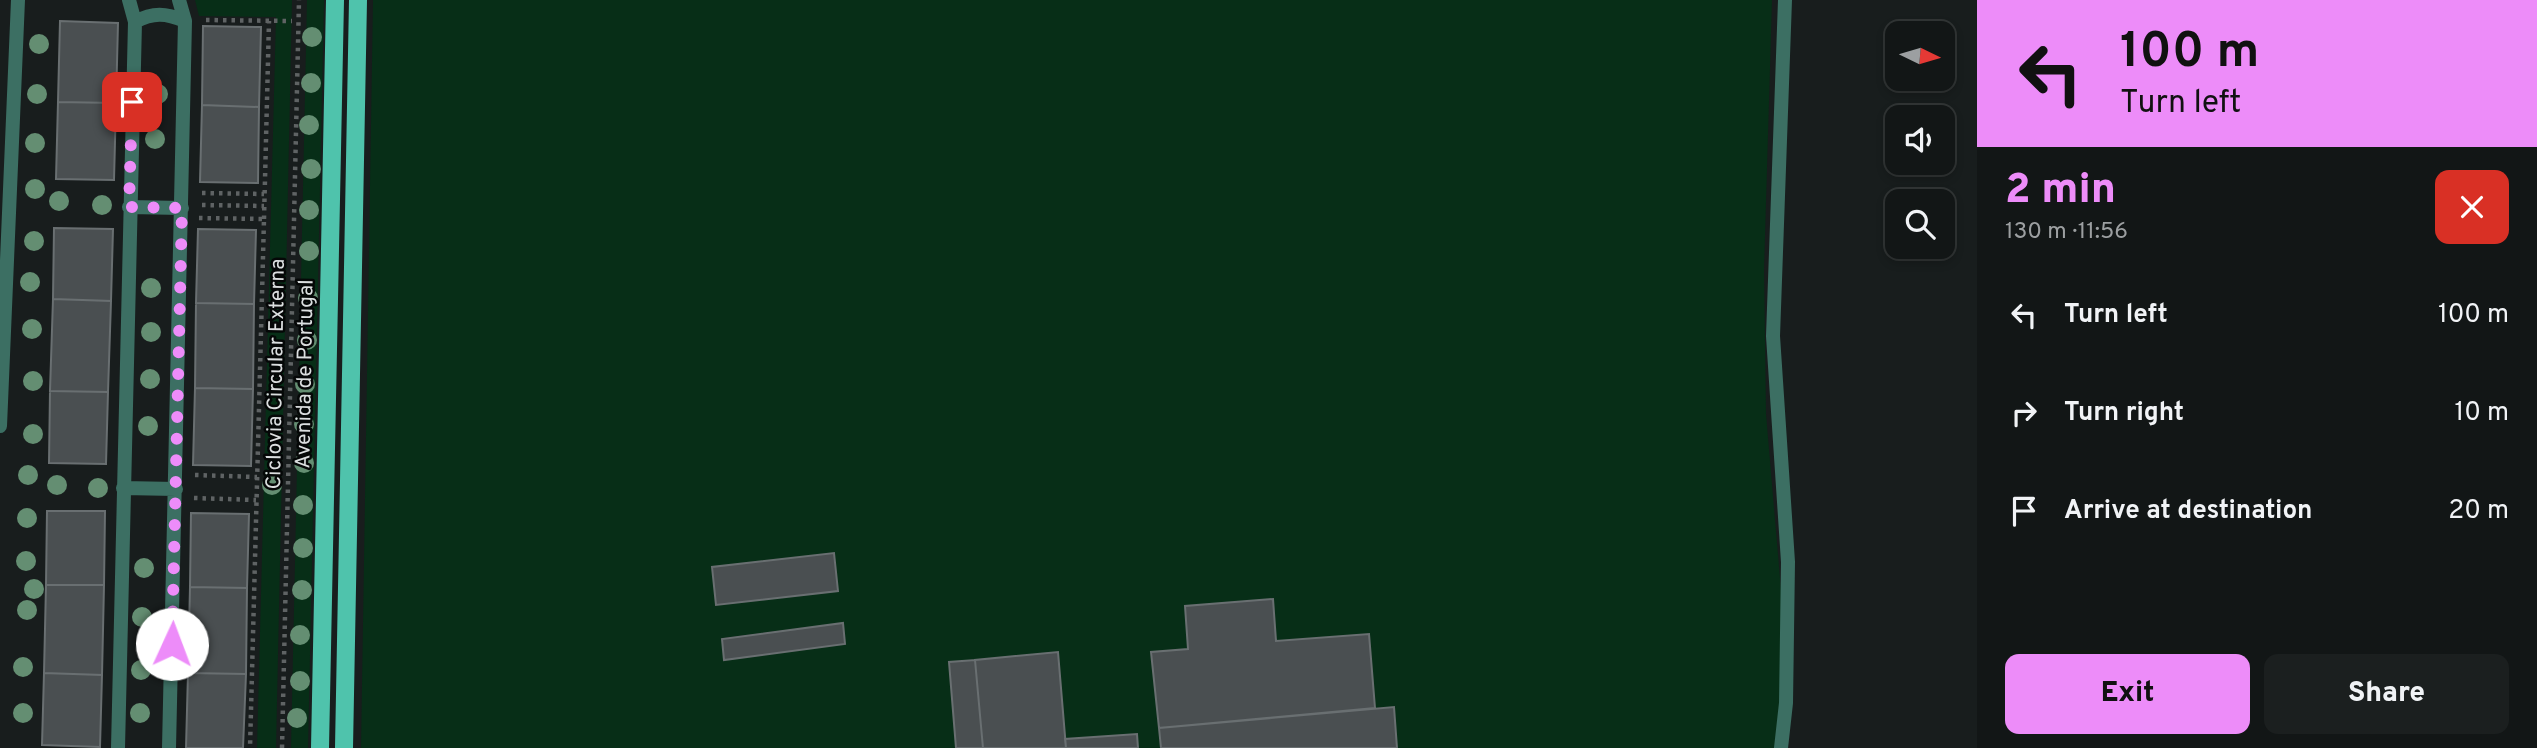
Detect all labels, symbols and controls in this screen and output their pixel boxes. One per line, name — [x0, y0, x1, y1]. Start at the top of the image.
north arrow — [1885, 21, 1955, 91]
map controls — [1885, 21, 1955, 259]
text: 100 m — [2120, 23, 2259, 85]
icon: left — [2005, 28, 2096, 119]
pin — [102, 72, 162, 132]
icon: arrive — [113, 83, 151, 121]
text: Turn left — [2120, 84, 2241, 124]
button: sound — [1885, 105, 1955, 175]
text: 2 min — [2005, 165, 2116, 218]
button: close — [2435, 170, 2509, 244]
button: search — [1885, 189, 1955, 259]
text: 130 m · 11:56 — [2005, 218, 2128, 247]
street label: Ciclovia Circular Externa — [261, 258, 292, 490]
street label: Avenida de Portugal — [290, 279, 321, 469]
icon: left — [2005, 296, 2043, 334]
text: Turn left — [2064, 299, 2168, 332]
text: 100 m — [2438, 299, 2509, 332]
icon: right — [2005, 394, 2043, 432]
text: Turn right — [2064, 397, 2184, 430]
text: 10 m — [2454, 397, 2509, 430]
icon: arrive — [2005, 492, 2043, 530]
text: Arrive at destination — [2064, 495, 2312, 528]
text: 20 m — [2448, 495, 2509, 528]
position arrow — [135, 607, 209, 681]
button: Exit — [2005, 654, 2250, 734]
button: Share — [2264, 654, 2509, 734]

